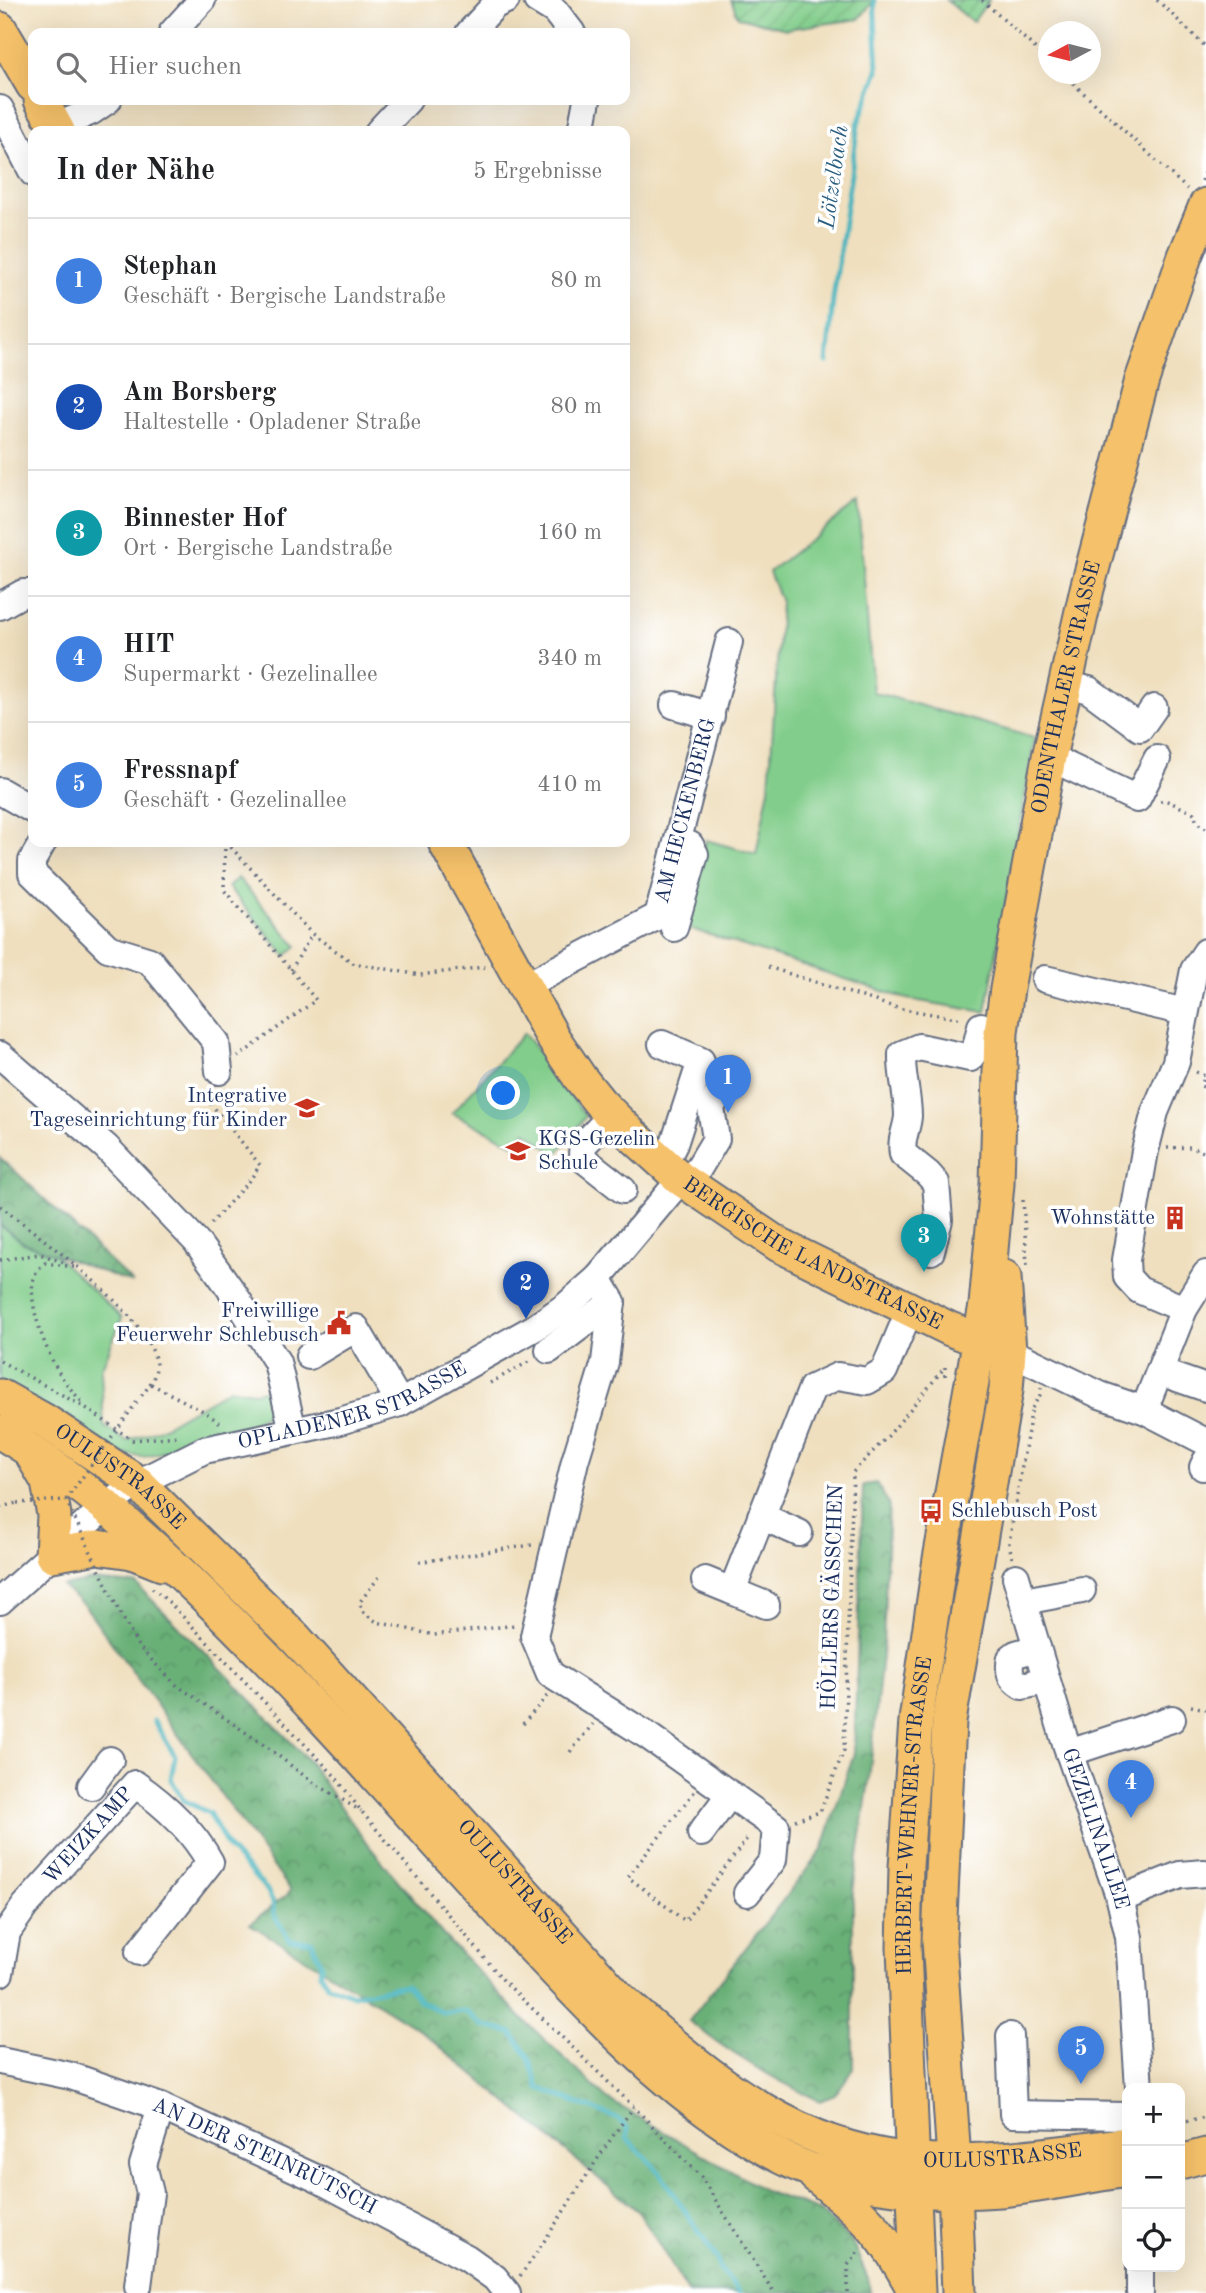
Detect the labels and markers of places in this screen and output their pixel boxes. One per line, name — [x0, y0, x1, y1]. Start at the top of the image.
pin: 1 — [705, 1055, 751, 1113]
place label: Integrative Tageseinrichtung für Kinder — [29, 1086, 287, 1131]
school or university icon: Integrative Tageseinrichtung für Kinder — [293, 1094, 321, 1122]
place label: KGS-Gezelin Schule — [538, 1129, 655, 1174]
school or university icon: KGS-Gezelin Schule — [504, 1137, 532, 1165]
building icon: Wohnstätte — [1161, 1204, 1189, 1232]
place label: Wohnstätte — [1050, 1208, 1155, 1229]
pin: 3 — [901, 1214, 947, 1272]
pin: 2 — [503, 1261, 549, 1319]
place label: Freiwillige Feuerwehr Schlebusch — [116, 1301, 319, 1346]
public building icon: Freiwillige Feuerwehr Schlebusch — [325, 1309, 353, 1337]
bus stop icon: Schlebusch Post — [917, 1497, 945, 1525]
place label: Schlebusch Post — [951, 1501, 1098, 1522]
pin: 4 — [1108, 1760, 1154, 1818]
pin: 5 — [1058, 2026, 1104, 2084]

